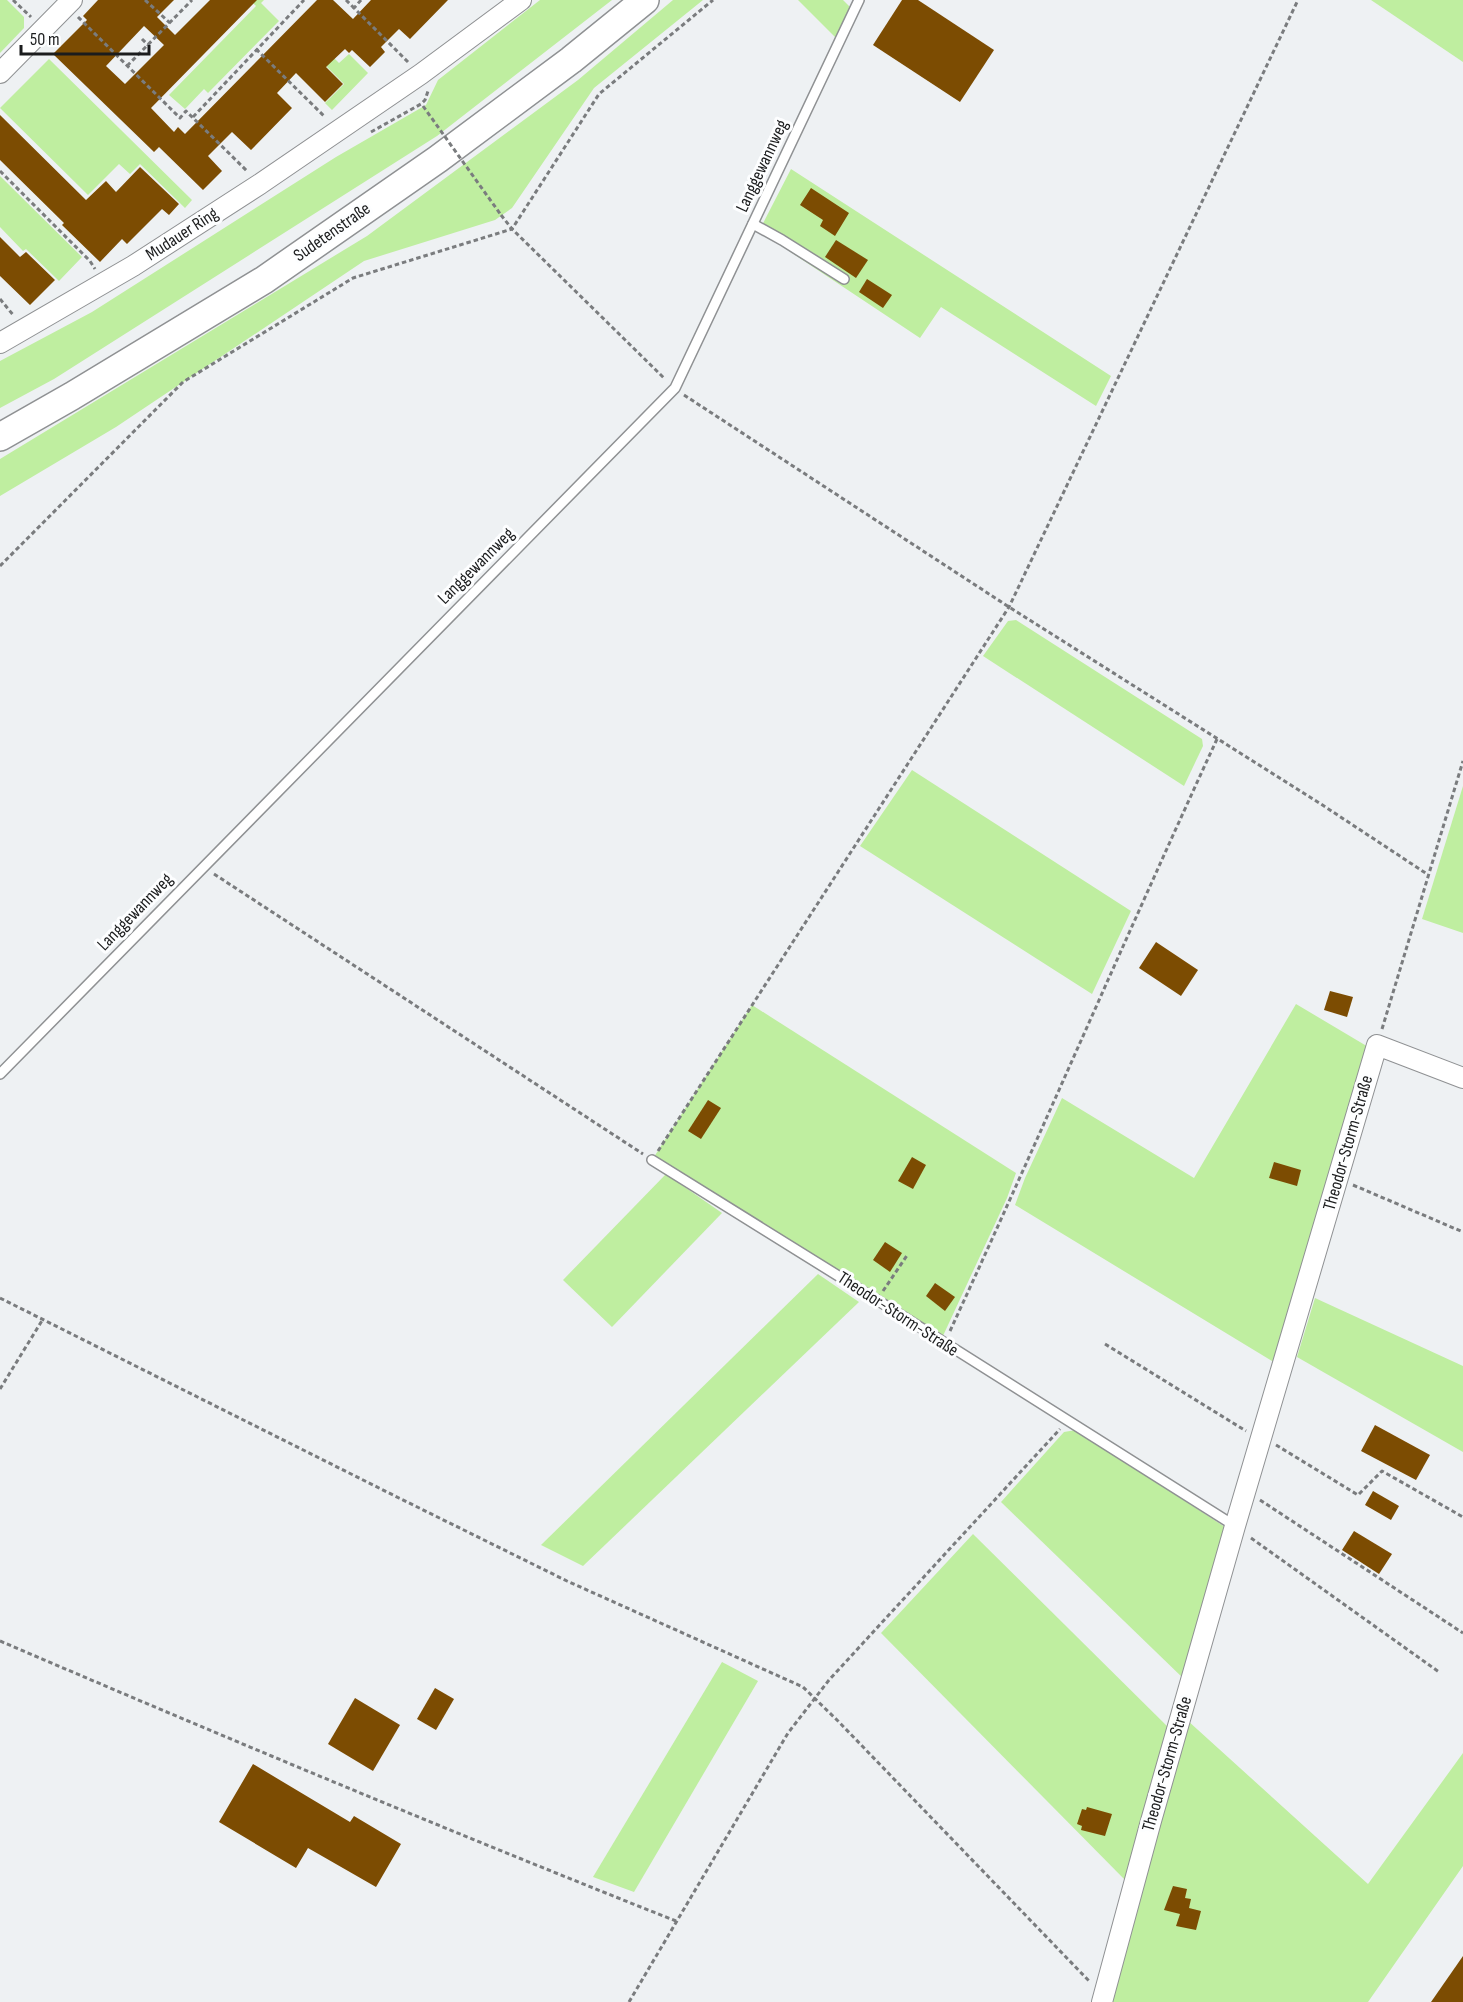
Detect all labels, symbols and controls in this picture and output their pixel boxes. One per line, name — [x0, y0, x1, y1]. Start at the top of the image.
scale bar — [21, 18, 148, 56]
text: 50 m — [30, 29, 60, 50]
street label: Langgewannweg — [731, 117, 793, 215]
street label: Sudetenstraße — [290, 198, 374, 266]
street label: Mudauer Ring — [142, 203, 222, 265]
street label: Langgewannweg — [433, 523, 519, 609]
street label: Langgewannweg — [93, 869, 177, 955]
street label: Theodor-Storm-Straße — [1319, 1073, 1377, 1213]
street label: Theodor-Storm-Straße — [834, 1267, 962, 1361]
street label: Theodor-Storm-Straße — [1138, 1694, 1196, 1834]

